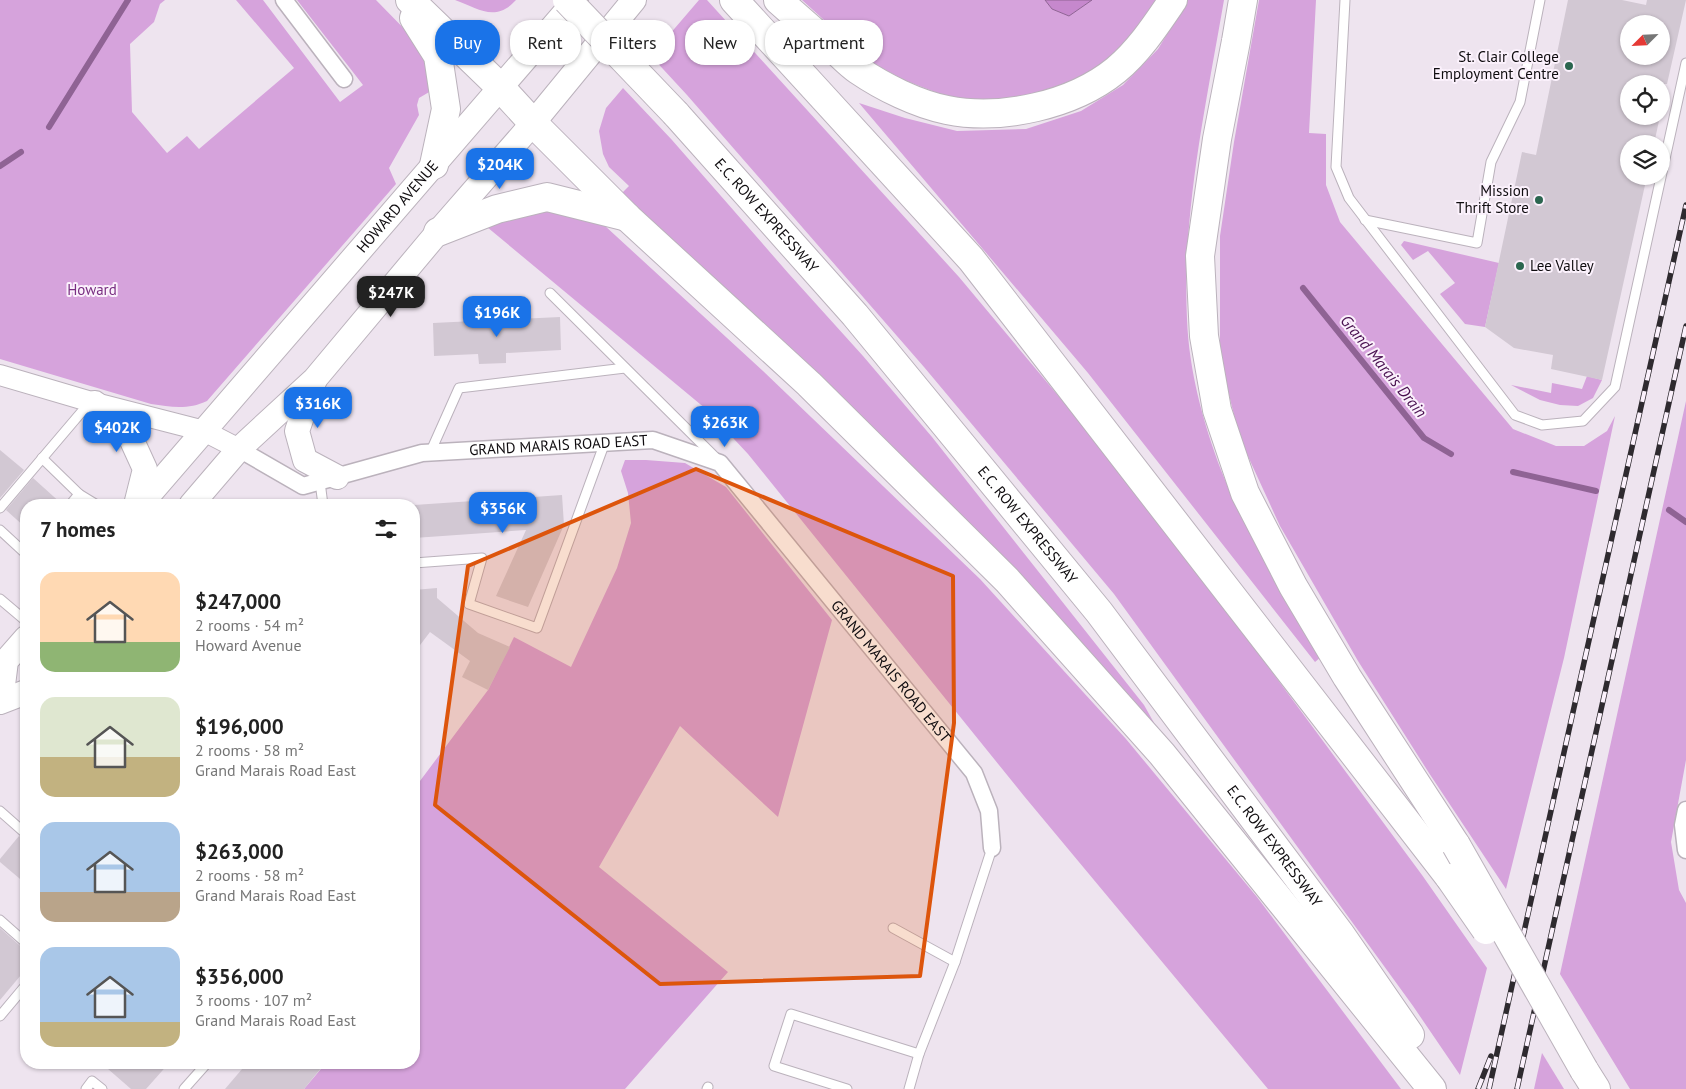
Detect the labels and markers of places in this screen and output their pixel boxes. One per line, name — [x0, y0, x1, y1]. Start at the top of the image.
place label: St. Clair College Employment Centre — [1433, 47, 1559, 83]
marker: St. Clair College Employment Centre — [1563, 60, 1575, 72]
pin: $204K — [465, 148, 535, 190]
place label: Mission Thrift Store — [1456, 181, 1529, 217]
marker: Mission Thrift Store — [1533, 194, 1545, 206]
place label: Lee Valley — [1530, 256, 1594, 275]
marker: Lee Valley — [1514, 260, 1526, 272]
pin: $247K — [356, 276, 426, 318]
pin: $196K — [462, 296, 532, 338]
pin: $316K — [283, 386, 353, 429]
pin: $263K — [690, 406, 760, 448]
pin: $402K — [82, 410, 152, 453]
pin: $356K — [468, 492, 538, 534]

